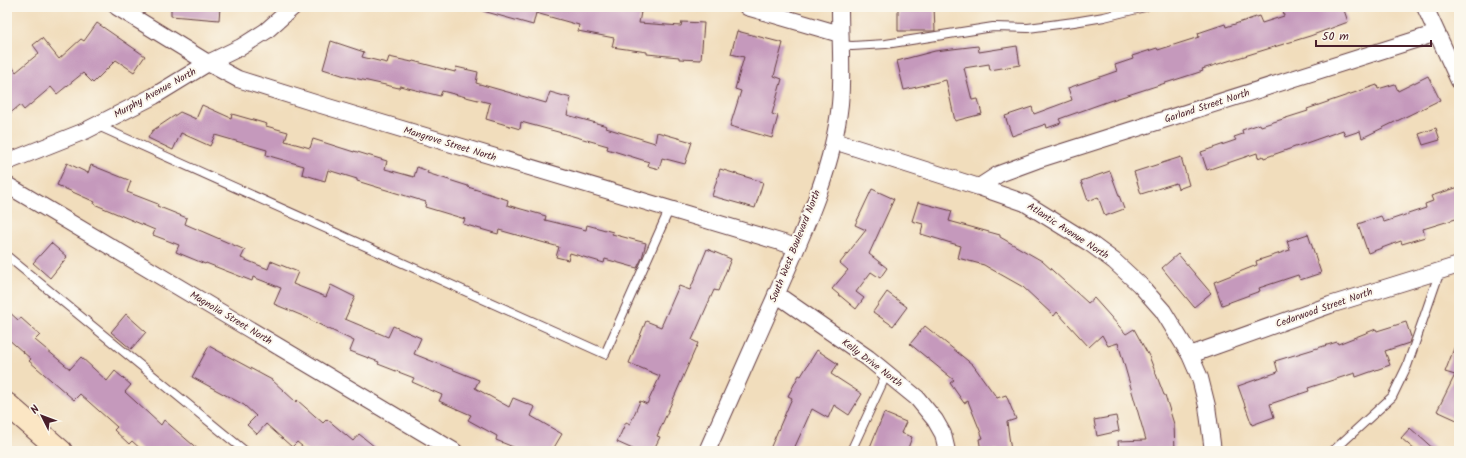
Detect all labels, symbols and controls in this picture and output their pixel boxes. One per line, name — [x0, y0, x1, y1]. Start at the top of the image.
scale bar — [1316, 22, 1431, 48]
text: 50 m — [1322, 27, 1349, 46]
street label: Murphy Avenue North — [111, 64, 199, 122]
street label: Garland Street North — [1162, 85, 1252, 127]
street label: Mangrove Street North — [402, 122, 498, 166]
street label: South West Boulevard North — [765, 187, 825, 305]
street label: Atlantic Avenue North — [1024, 199, 1112, 263]
street label: Cedarwood Street North — [1273, 284, 1375, 332]
street label: Magnolia Street North — [187, 287, 275, 349]
street label: Kelly Drive North — [838, 335, 906, 391]
north arrow — [22, 396, 62, 436]
text: N — [26, 401, 44, 419]

